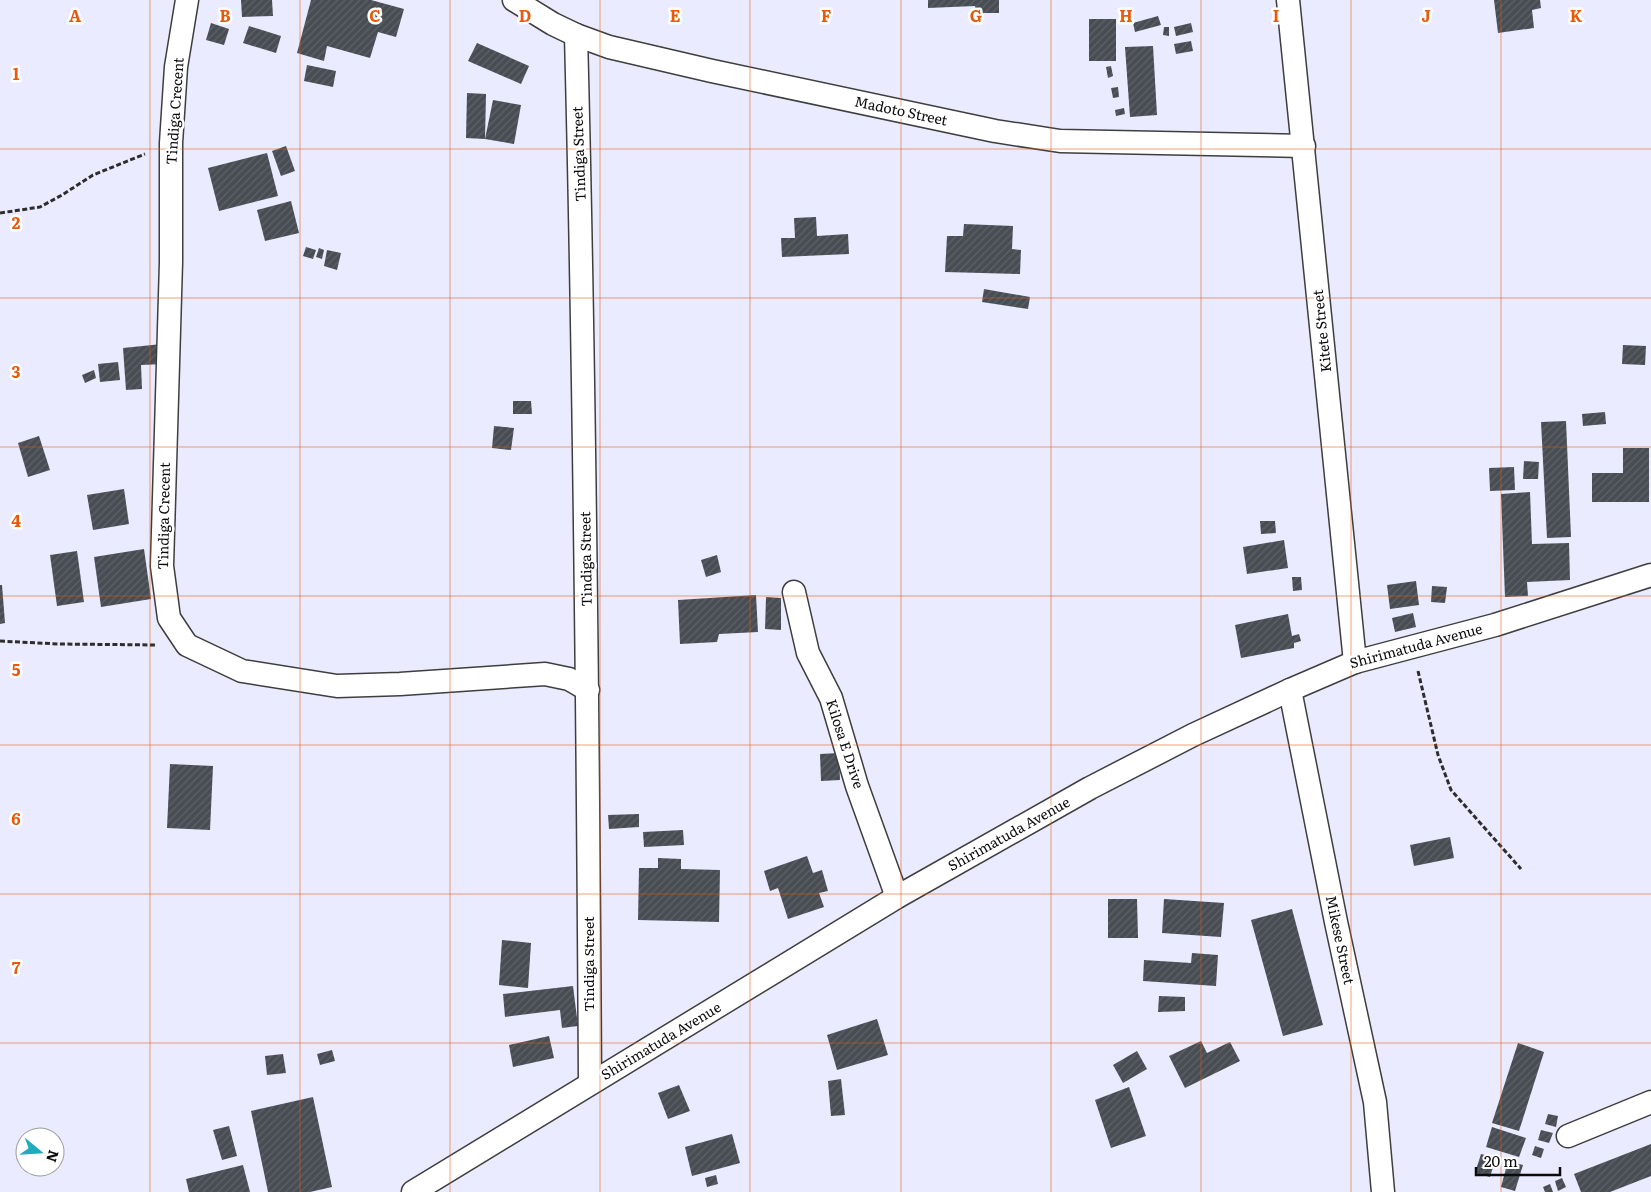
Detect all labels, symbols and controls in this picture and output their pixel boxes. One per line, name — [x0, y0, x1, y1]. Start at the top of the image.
text: A — [69, 3, 81, 27]
text: B — [219, 3, 231, 27]
text: C — [369, 3, 381, 27]
text: D — [519, 3, 531, 27]
text: E — [670, 3, 681, 27]
text: F — [821, 3, 831, 27]
text: G — [970, 3, 982, 27]
text: H — [1119, 3, 1133, 27]
text: I — [1273, 3, 1279, 27]
text: J — [1421, 3, 1431, 27]
text: K — [1570, 3, 1583, 27]
street label: Tindiga Crecent — [160, 56, 188, 165]
text: 1 — [13, 61, 20, 85]
street label: Madoto Street — [853, 90, 950, 130]
street label: Tindiga Street — [566, 106, 590, 202]
text: 2 — [12, 210, 21, 234]
street label: Kitete Street — [1307, 288, 1335, 374]
text: 3 — [12, 359, 21, 383]
street label: Tindiga Crecent — [152, 462, 174, 570]
text: 4 — [11, 508, 21, 532]
street label: Tindiga Street — [574, 511, 596, 607]
street label: Shirimatuda Avenue — [1347, 618, 1484, 672]
text: 5 — [12, 657, 21, 681]
street label: Kilosa E Drive — [822, 696, 870, 791]
street label: Shirimatuda Avenue — [944, 791, 1073, 875]
text: 6 — [11, 806, 21, 830]
street label: Mikese Street — [1322, 893, 1360, 986]
street label: Tindiga Street — [578, 916, 598, 1012]
text: 7 — [12, 955, 21, 979]
street label: Shirimatuda Avenue — [597, 996, 724, 1084]
north arrow — [15, 1127, 65, 1177]
scale bar — [1476, 1144, 1560, 1176]
text: N — [42, 1148, 65, 1165]
text: 20 m — [1484, 1149, 1518, 1172]

